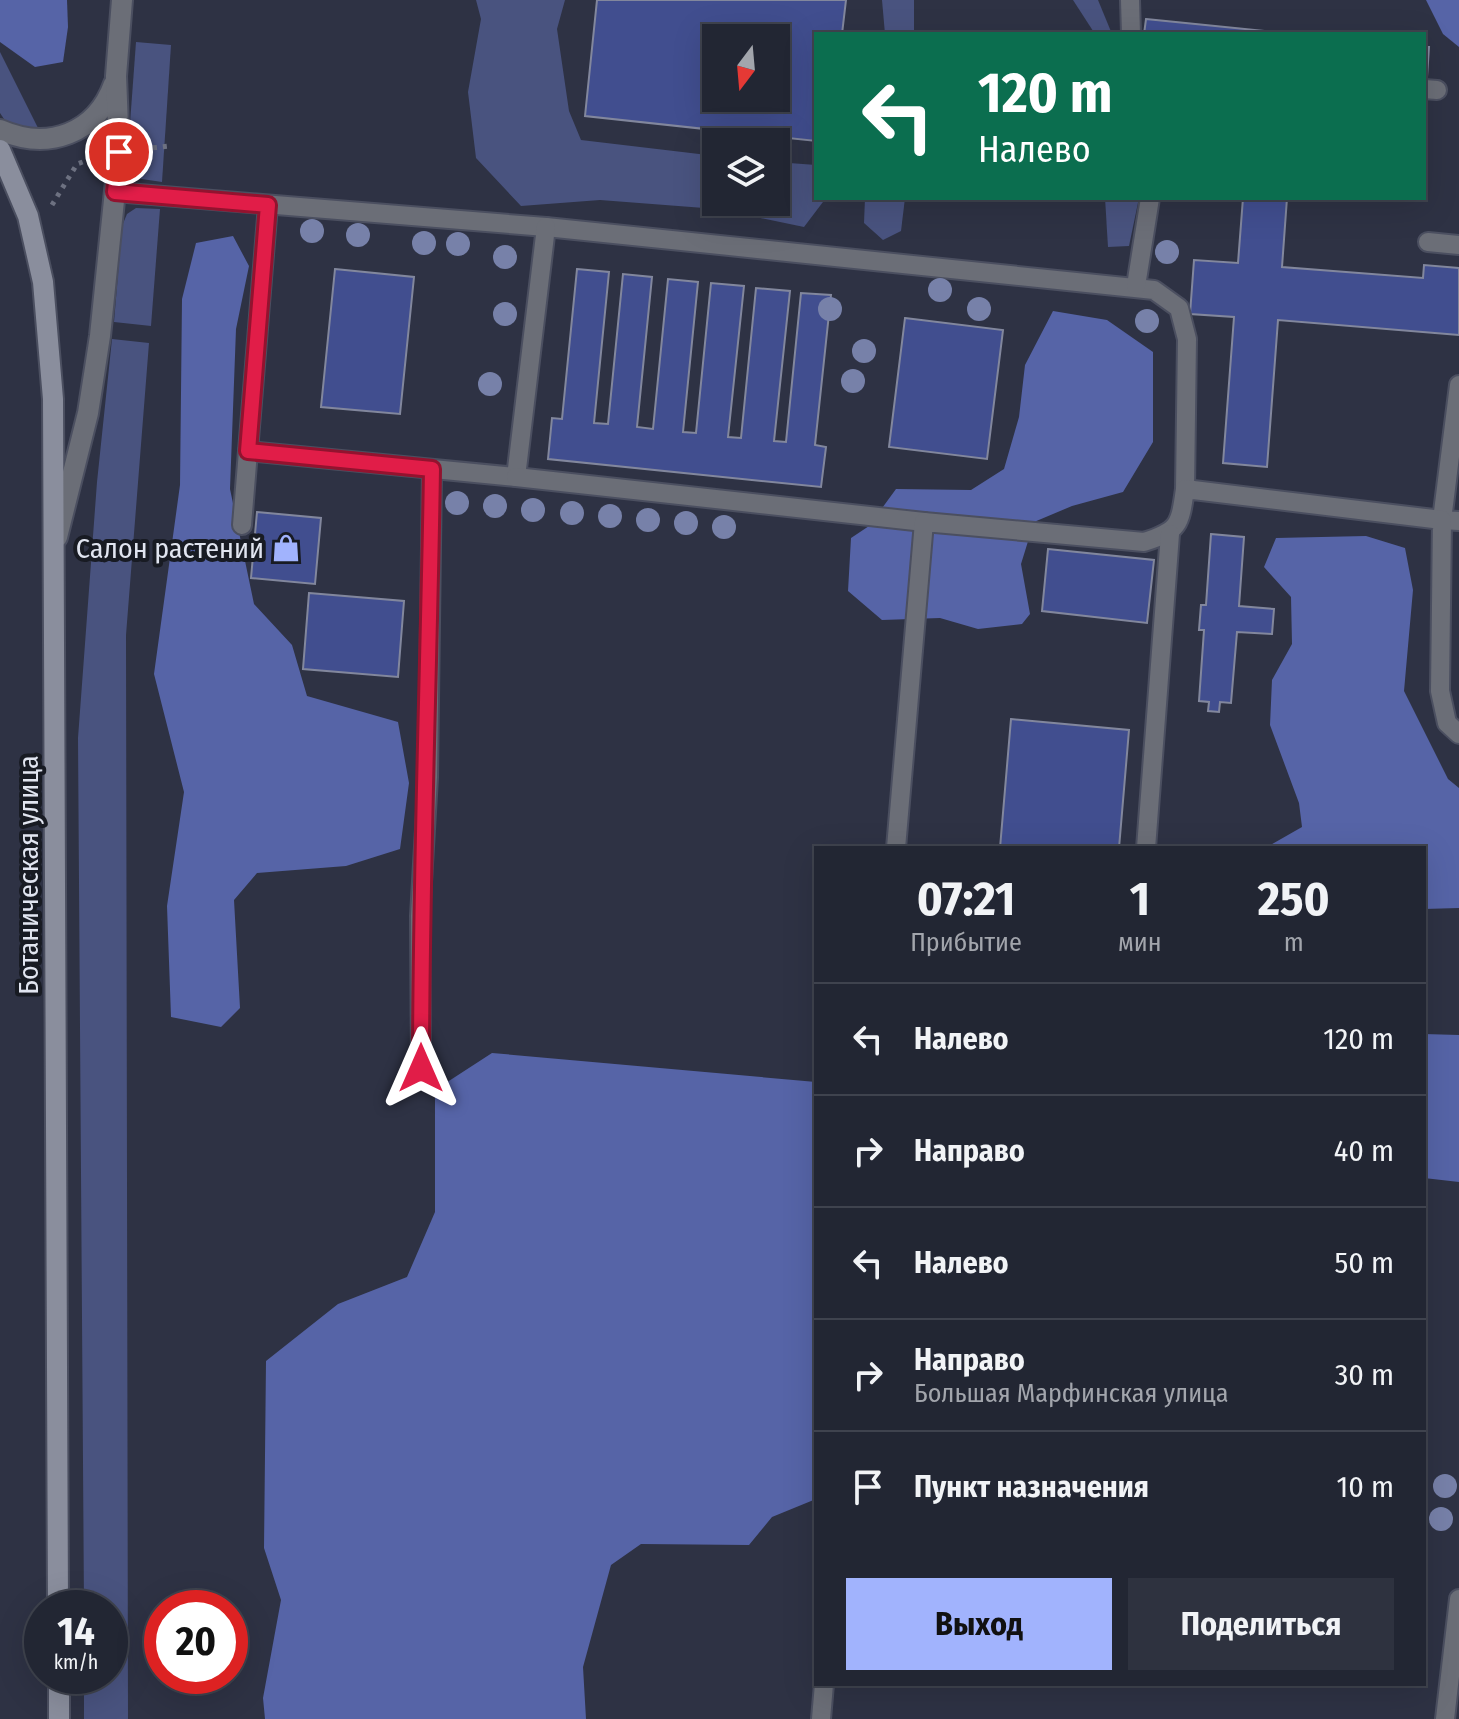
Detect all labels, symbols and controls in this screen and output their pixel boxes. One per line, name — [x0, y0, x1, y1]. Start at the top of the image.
north arrow — [702, 24, 790, 112]
map controls — [702, 24, 790, 216]
text: 120 m — [978, 60, 1113, 127]
icon: left — [846, 64, 950, 168]
pin — [85, 118, 153, 186]
button: layers — [702, 128, 790, 216]
text: Налево — [978, 128, 1091, 172]
icon: arrive — [97, 130, 141, 174]
place label: Салон растений — [76, 532, 264, 565]
shop icon: Салон растений — [271, 533, 301, 563]
street label: Ботаническая улица — [12, 755, 45, 995]
text: 07:21 — [917, 870, 1015, 928]
text: 1 — [1130, 870, 1150, 928]
text: 250 — [1258, 870, 1330, 928]
text: Прибытие — [910, 927, 1022, 958]
text: мин — [1118, 927, 1162, 958]
text: m — [1284, 927, 1304, 958]
icon: left — [846, 1017, 890, 1061]
text: Налево — [914, 1021, 1009, 1057]
text: 120 m — [1323, 1021, 1394, 1057]
position arrow — [379, 1026, 463, 1110]
icon: right — [846, 1129, 890, 1173]
text: Направо — [914, 1133, 1025, 1169]
text: 40 m — [1334, 1133, 1394, 1169]
icon: left — [846, 1241, 890, 1285]
text: Налево — [914, 1245, 1009, 1281]
text: 50 m — [1334, 1245, 1394, 1281]
text: Направо — [914, 1342, 1025, 1378]
icon: right — [846, 1353, 890, 1397]
text: 30 m — [1335, 1357, 1394, 1393]
text: Большая Марфинская улица — [914, 1378, 1229, 1409]
icon: arrive — [846, 1465, 890, 1509]
text: Пункт назначения — [914, 1469, 1149, 1505]
text: 10 m — [1337, 1469, 1394, 1505]
button: Выход — [846, 1578, 1112, 1670]
button: Поделиться — [1128, 1578, 1394, 1670]
speed limit sign: 20 — [144, 1590, 248, 1694]
text: 14 — [57, 1608, 95, 1656]
text: km/h — [54, 1650, 98, 1674]

